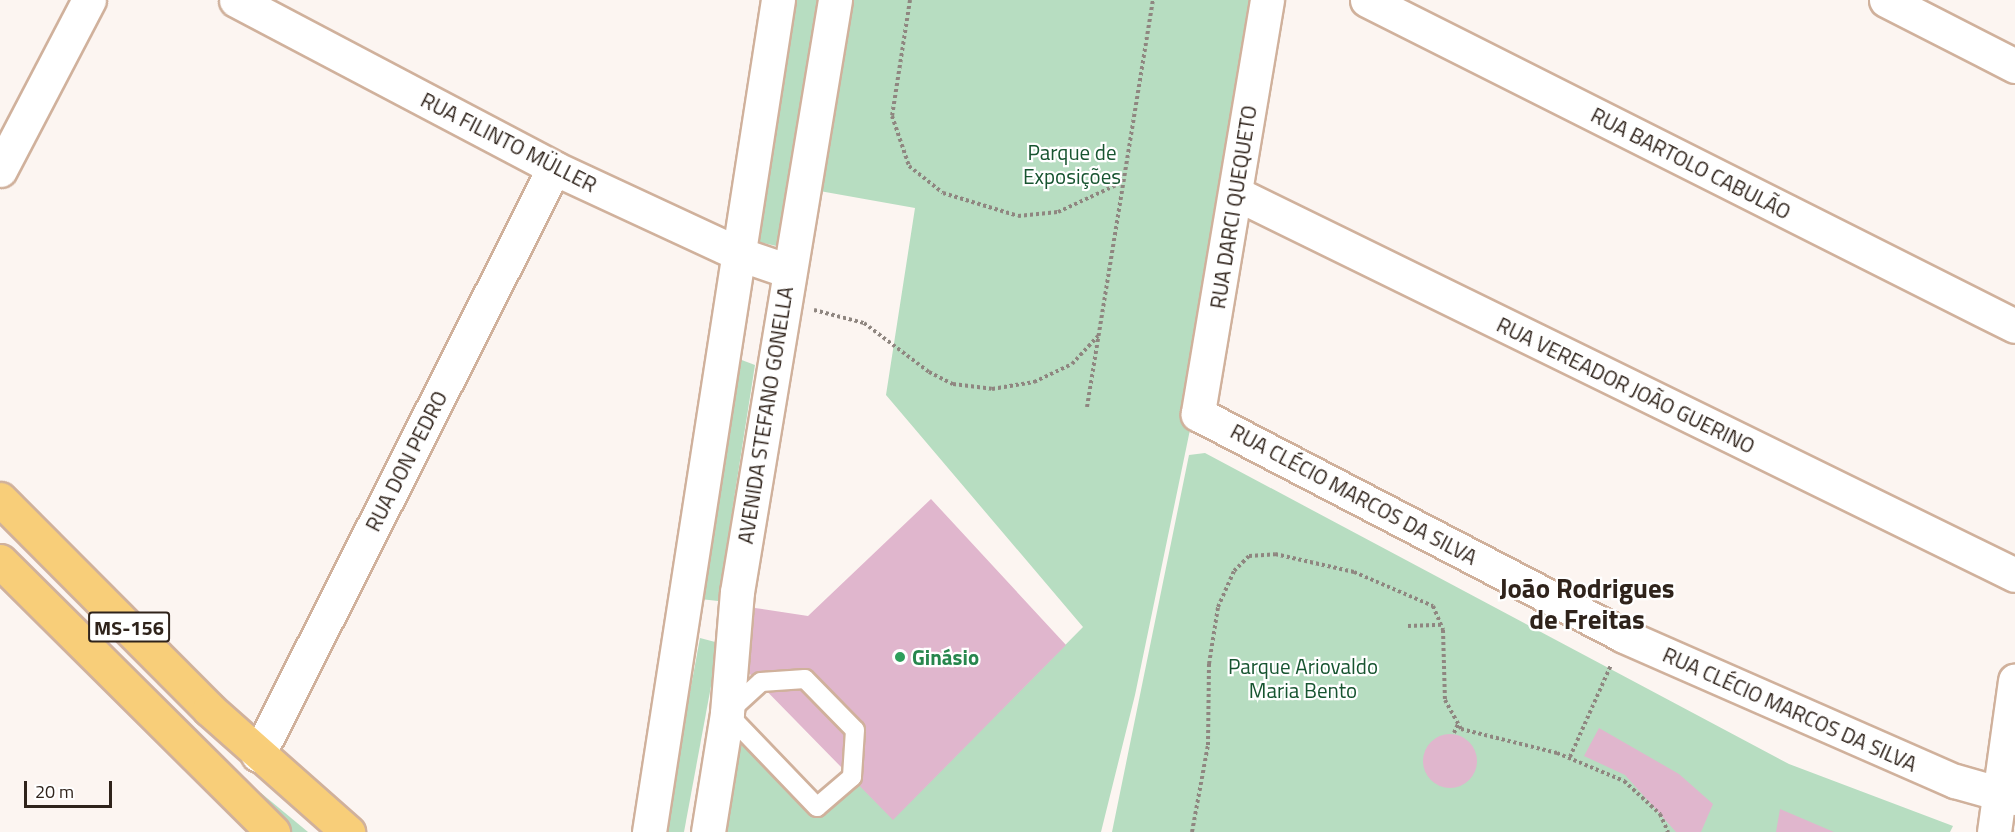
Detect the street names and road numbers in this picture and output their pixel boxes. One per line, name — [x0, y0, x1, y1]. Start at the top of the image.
street label: RUA FILINTO MÜLLER — [417, 87, 601, 197]
street label: RUA BARTOLO CABULÃO — [1587, 102, 1795, 224]
street label: RUA DARCI QUEQUETO — [1204, 103, 1262, 311]
street label: AVENIDA STEFANO GONELLA — [732, 284, 798, 546]
street label: RUA VEREADOR JOÃO GUERINO — [1493, 311, 1759, 459]
street label: RUA DON PEDRO — [360, 387, 452, 535]
street label: RUA CLÉCIO MARCOS DA SILVA — [1226, 418, 1482, 570]
road number: MS-156 — [87, 610, 171, 644]
street label: RUA CLÉCIO MARCOS DA SILVA — [1659, 641, 1921, 777]

